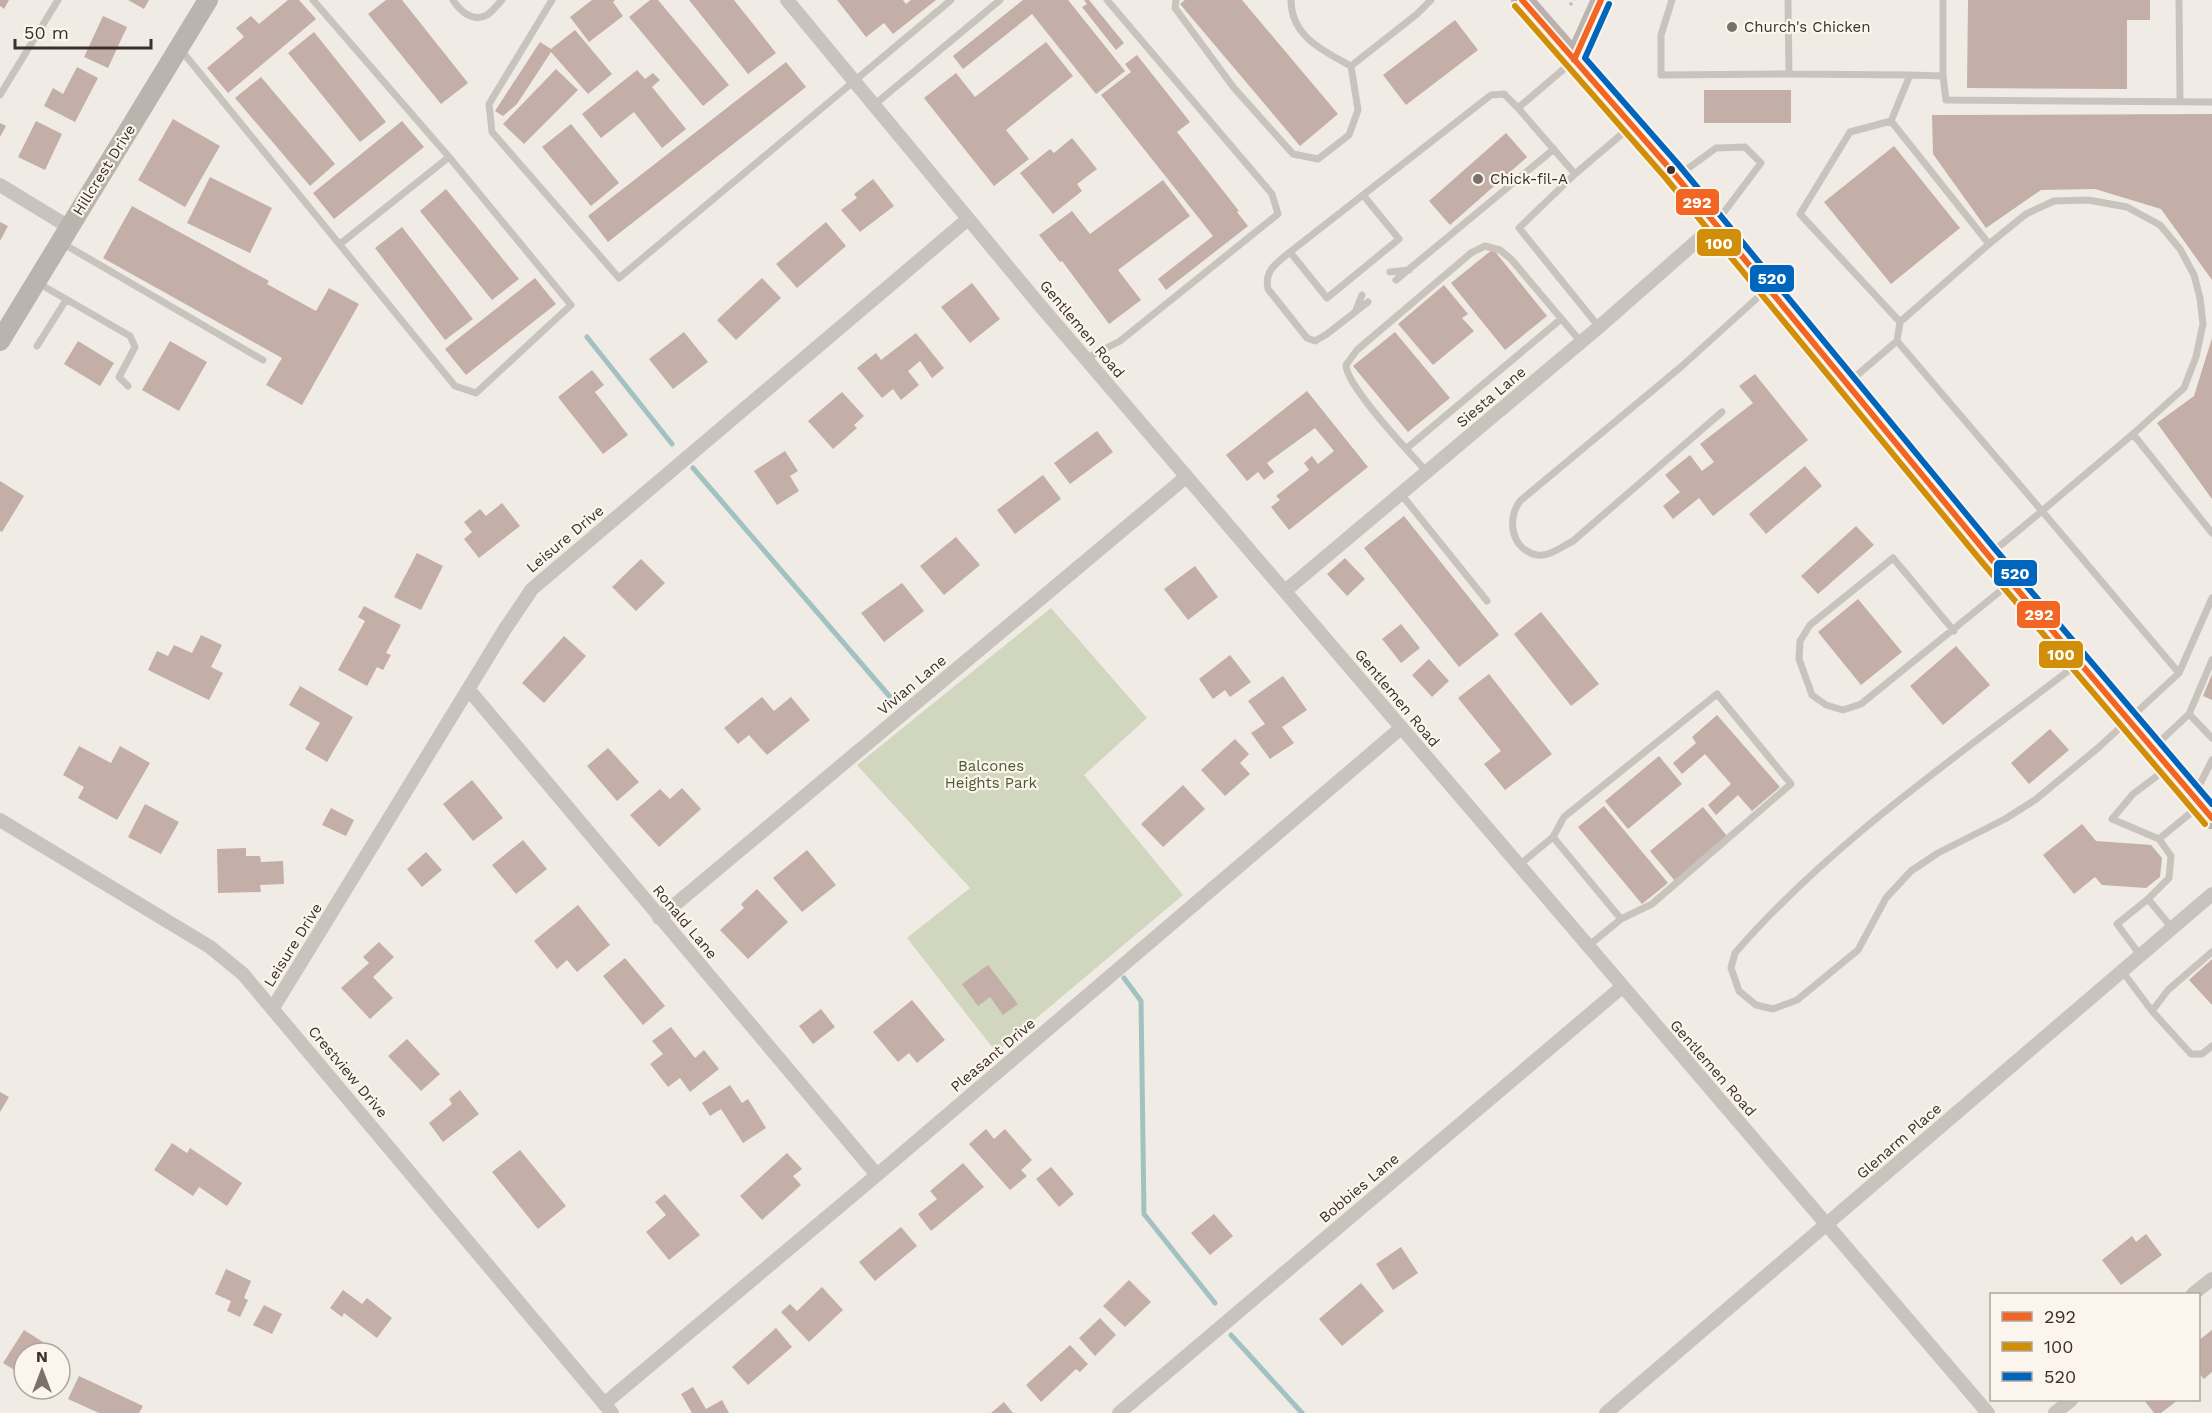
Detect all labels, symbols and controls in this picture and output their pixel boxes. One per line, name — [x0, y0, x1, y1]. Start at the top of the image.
scale bar — [15, 12, 152, 50]
place label: Church's Chicken — [1744, 18, 1871, 36]
marker: Church's Chicken — [1725, 20, 1739, 34]
text: 50 m — [24, 22, 69, 43]
street label: Hillcrest Drive — [69, 121, 139, 219]
unlabelled marker — [1665, 164, 1677, 176]
place label: Chick-fil-A — [1490, 170, 1568, 188]
marker: Chick-fil-A — [1471, 172, 1485, 186]
line badge: 292 — [1675, 188, 1720, 216]
text: 292 — [1683, 193, 1711, 212]
line badge: 100 — [1696, 228, 1742, 257]
text: 100 — [1705, 234, 1733, 253]
line badge: 520 — [1749, 264, 1795, 293]
text: 520 — [1757, 269, 1787, 288]
street label: Gentlemen Road — [1036, 276, 1128, 382]
street label: Siesta Lane — [1453, 363, 1529, 431]
street label: Leisure Drive — [523, 501, 607, 577]
line badge: 520 — [1993, 559, 2038, 587]
text: 520 — [2000, 564, 2030, 583]
line badge: 292 — [2016, 600, 2061, 629]
text: 292 — [2025, 605, 2053, 624]
line badge: 100 — [2038, 640, 2084, 669]
street label: Gentlemen Road — [1351, 645, 1443, 751]
text: 100 — [2047, 645, 2075, 664]
street label: Vivian Lane — [874, 651, 950, 719]
park label: Balcones Heights Park — [945, 757, 1038, 792]
street label: Ronald Lane — [649, 881, 721, 963]
street label: Leisure Drive — [260, 900, 326, 990]
street label: Pleasant Drive — [947, 1014, 1039, 1096]
street label: Gentlemen Road — [1666, 1016, 1760, 1120]
street label: Crestview Drive — [304, 1023, 392, 1121]
street label: Glenarm Place — [1853, 1099, 1945, 1183]
street label: Bobbies Lane — [1315, 1149, 1403, 1227]
legend — [1990, 1293, 2200, 1401]
text: 292 — [2044, 1306, 2076, 1327]
text: 100 — [2044, 1336, 2073, 1357]
north arrow — [12, 1341, 72, 1401]
text: N — [36, 1347, 48, 1366]
text: 520 — [2044, 1366, 2076, 1387]

